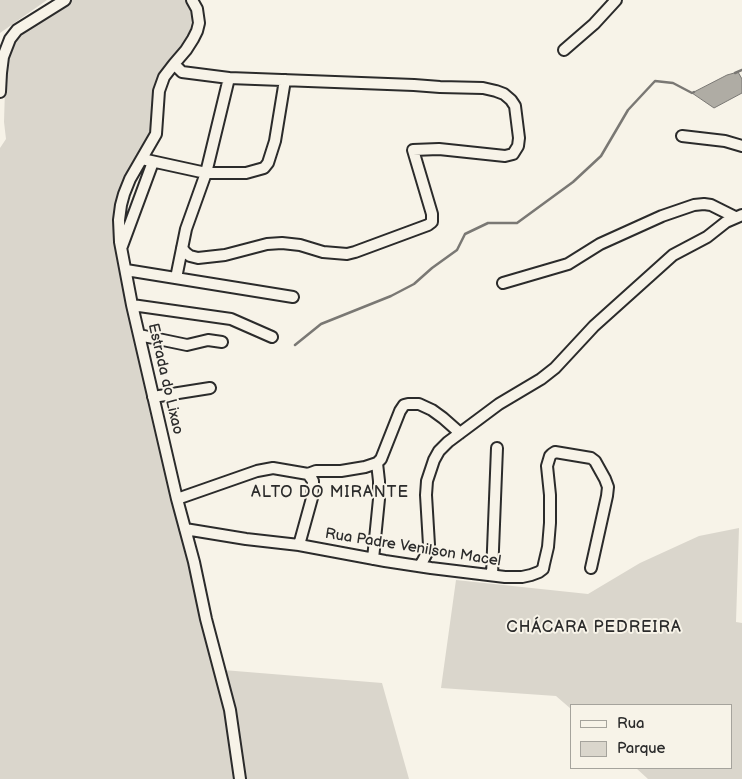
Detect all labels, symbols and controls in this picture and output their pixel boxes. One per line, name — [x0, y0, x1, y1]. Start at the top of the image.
street label: Estrada do Lixao — [143, 322, 187, 436]
district label: ALTO DO MIRANTE — [249, 483, 411, 503]
street label: Rua Padre Venilson Macel — [324, 525, 502, 571]
district label: CHÁCARA PEDREIRA — [504, 618, 684, 638]
legend — [570, 704, 732, 769]
text: Rua — [617, 714, 645, 733]
text: Parque — [617, 739, 665, 758]

